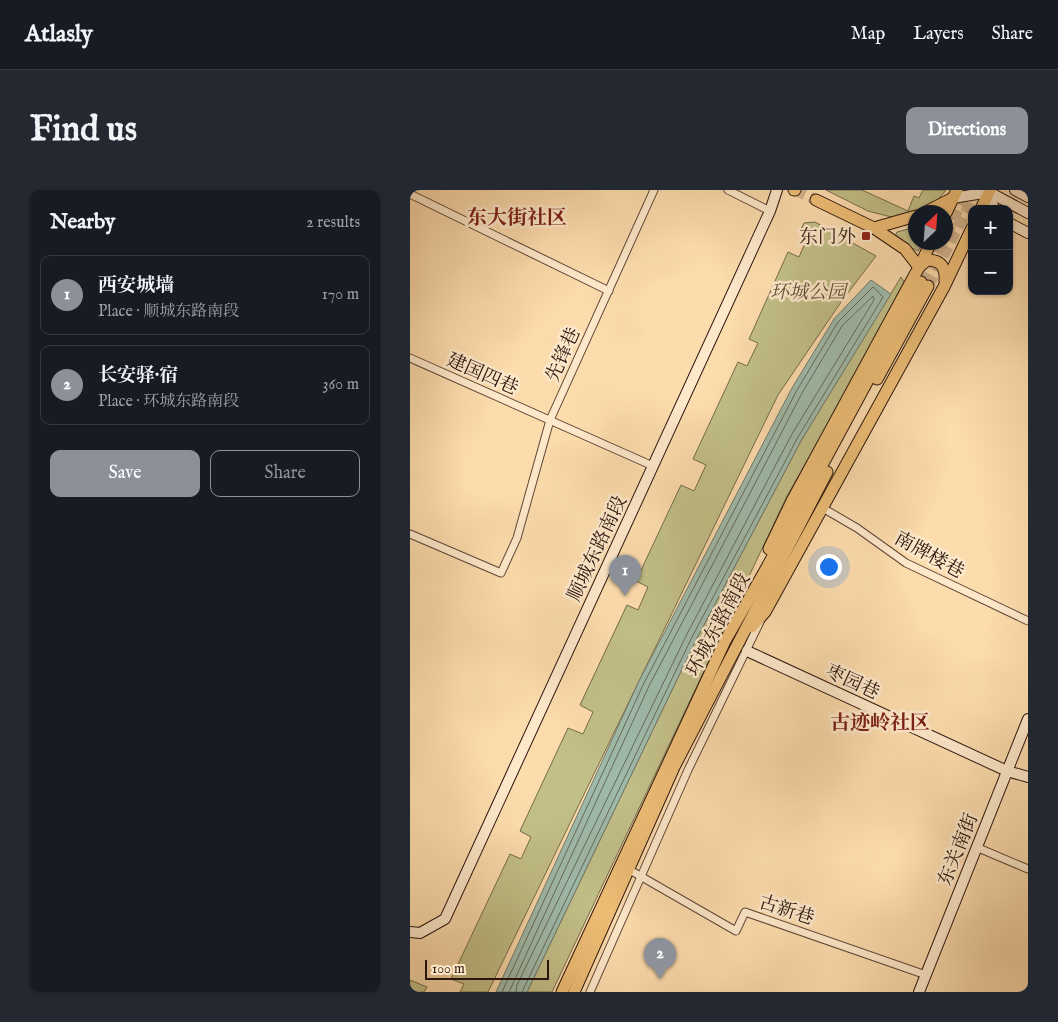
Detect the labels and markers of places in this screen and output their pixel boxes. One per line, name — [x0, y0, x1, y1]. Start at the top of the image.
place label: 东门外 — [799, 226, 856, 250]
marker: 东门外 — [860, 230, 872, 242]
pin: 1 — [609, 555, 641, 596]
pin: 2 — [644, 938, 676, 979]

